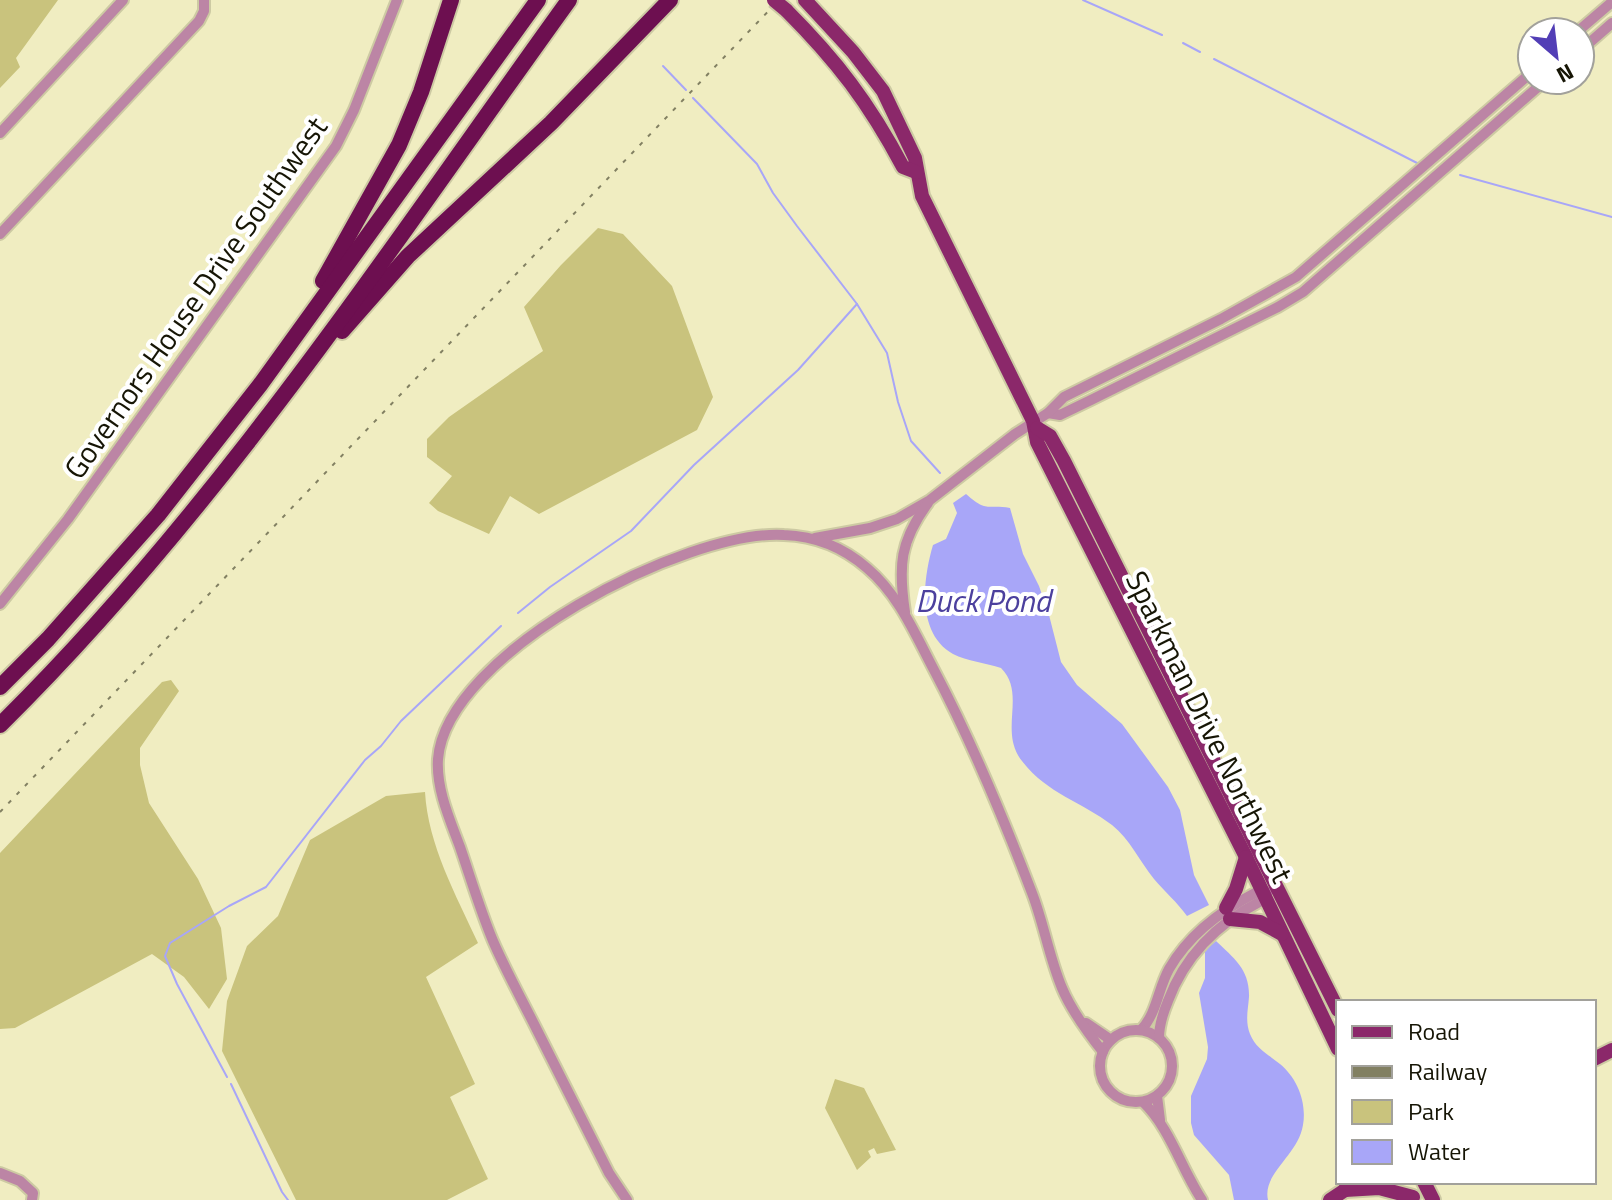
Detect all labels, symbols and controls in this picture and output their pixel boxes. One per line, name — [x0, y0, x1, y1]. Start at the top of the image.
north arrow — [1516, 16, 1596, 96]
text: N — [1551, 55, 1580, 92]
street label: Governors House Drive Southwest — [52, 106, 339, 488]
street label: Sparkman Drive Northwest — [1114, 563, 1306, 891]
water label: Duck Pond — [916, 576, 1054, 624]
legend — [1336, 1000, 1596, 1184]
text: Road — [1408, 1013, 1460, 1049]
text: Railway — [1408, 1053, 1488, 1089]
text: Park — [1408, 1093, 1454, 1129]
text: Water — [1408, 1133, 1470, 1169]

